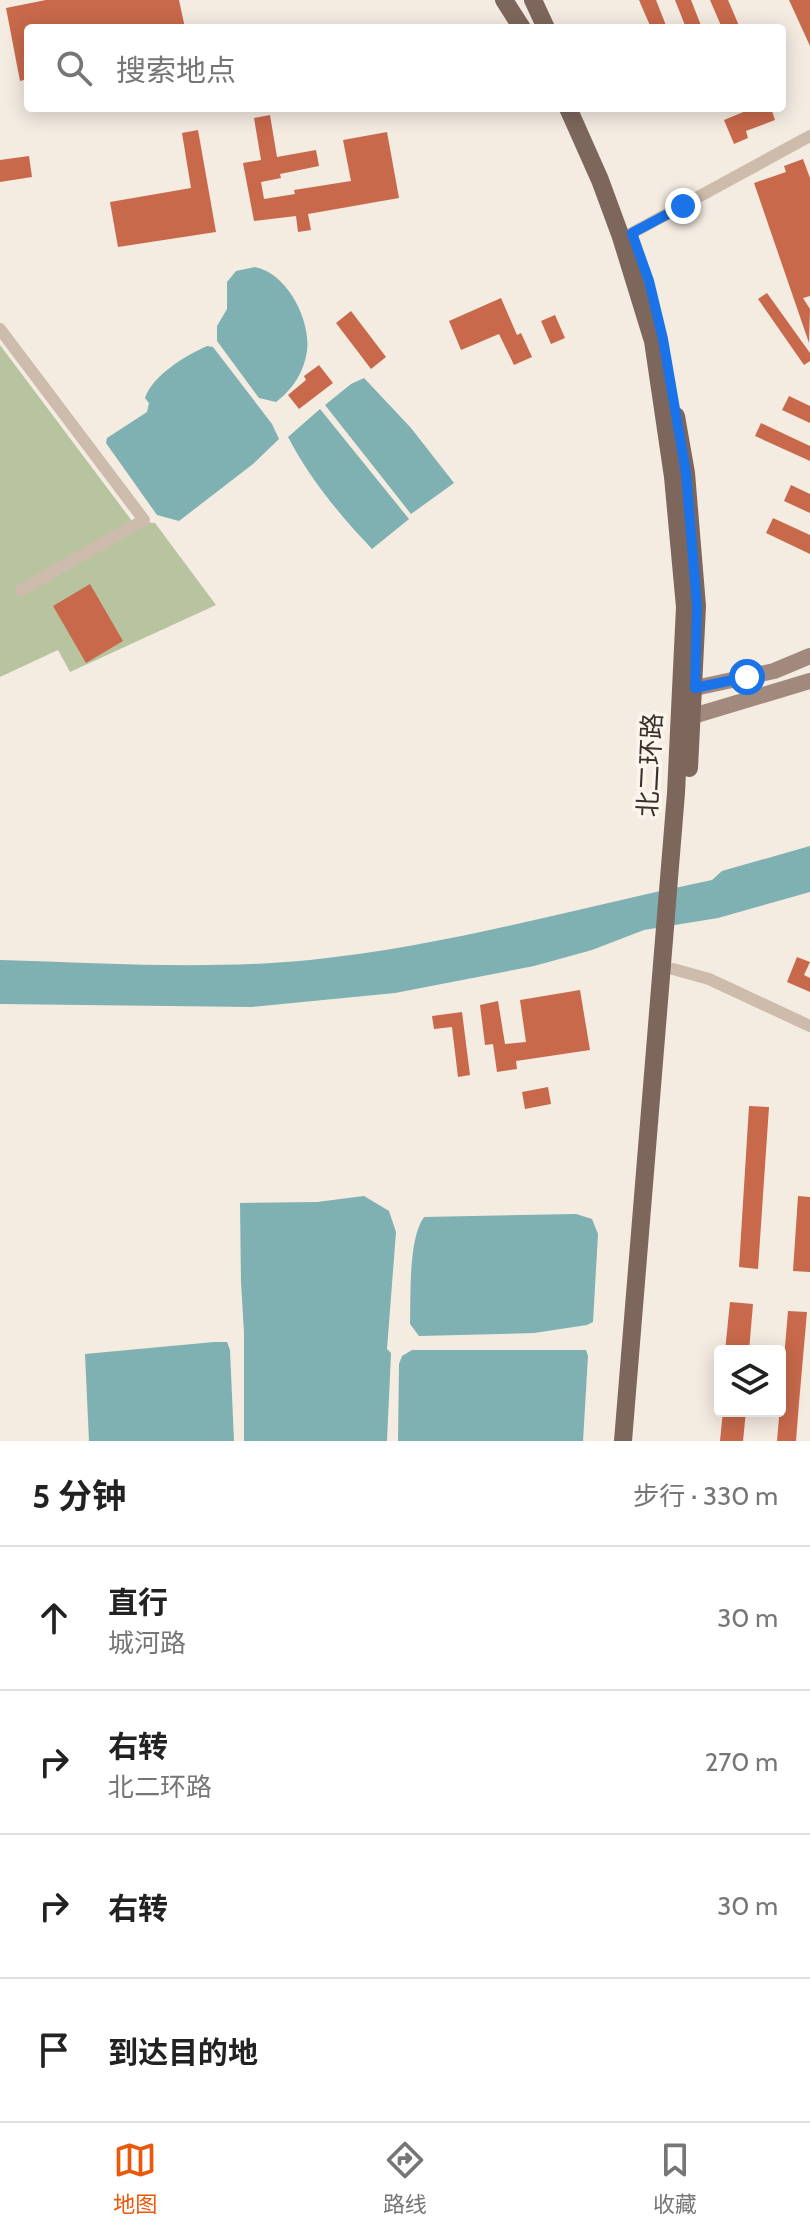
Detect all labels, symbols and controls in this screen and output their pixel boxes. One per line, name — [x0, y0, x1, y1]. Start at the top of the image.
search box — [24, 24, 786, 112]
icon: search — [52, 46, 96, 90]
text: 搜索地点 — [116, 52, 236, 89]
route end — [665, 188, 701, 224]
route start — [729, 659, 765, 695]
street label: 北二环路 — [631, 712, 669, 818]
map controls — [714, 1345, 786, 1417]
button: layers — [714, 1345, 786, 1417]
text: 5 分钟 — [32, 1475, 126, 1517]
text: 步行 · 330 m — [633, 1480, 778, 1512]
text: 直行 — [108, 1584, 168, 1621]
icon: ahead — [32, 1596, 76, 1640]
text: 30 m — [717, 1602, 778, 1634]
text: 城河路 — [108, 1627, 186, 1659]
text: 右转 — [108, 1728, 168, 1765]
icon: right — [32, 1740, 76, 1784]
text: 270 m — [705, 1746, 778, 1778]
text: 北二环路 — [108, 1771, 212, 1803]
icon: right — [32, 1884, 76, 1928]
text: 右转 — [108, 1890, 168, 1927]
text: 30 m — [717, 1890, 778, 1922]
icon: arrive — [32, 2028, 76, 2072]
text: 到达目的地 — [108, 2034, 258, 2071]
tab: 地图 — [113, 2138, 157, 2218]
tab: 路线 — [383, 2138, 427, 2218]
tab: 收藏 — [653, 2138, 697, 2218]

